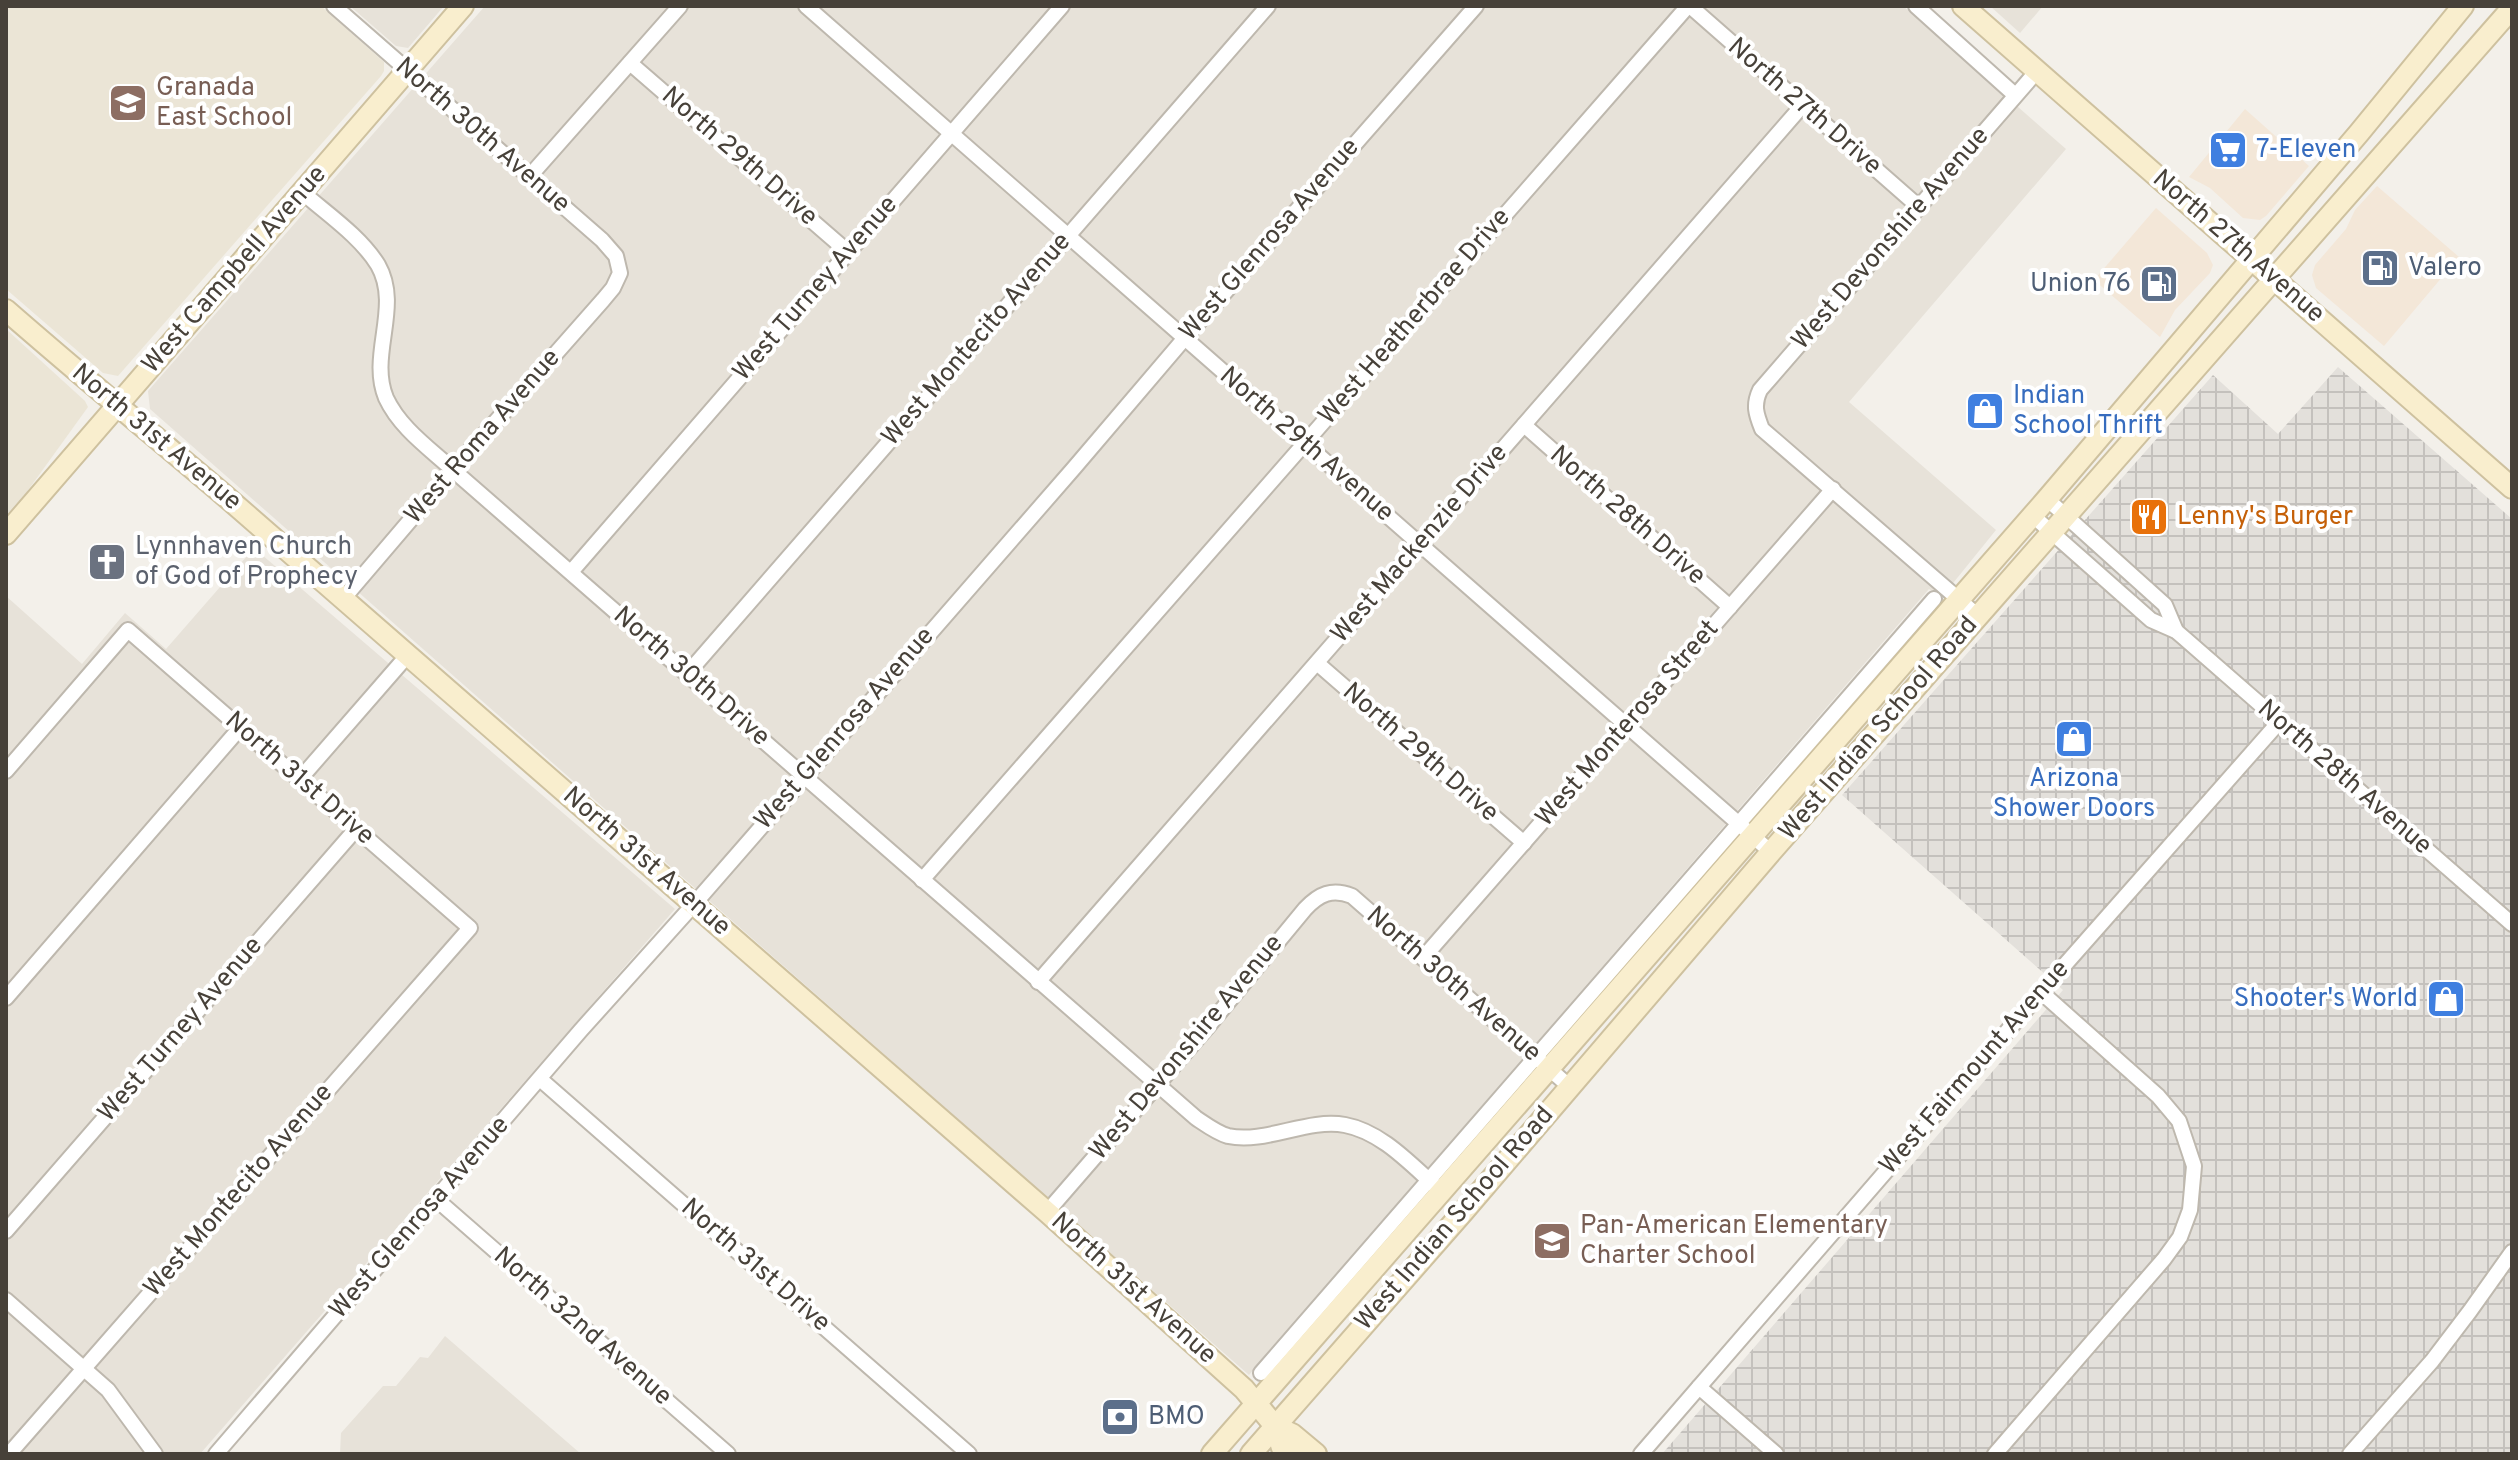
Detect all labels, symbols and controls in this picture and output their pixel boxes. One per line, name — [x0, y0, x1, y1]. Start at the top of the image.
street label: North 27th Drive — [1720, 31, 1888, 183]
street label: North 30th Avenue — [388, 51, 576, 221]
place label: Granada East School — [156, 72, 292, 135]
street label: North 29th Drive — [654, 80, 824, 234]
school or university icon: Granada East School — [107, 82, 149, 124]
street label: West Devonshire Avenue — [1785, 121, 1997, 357]
supermarket icon: 7-Eleven — [2207, 129, 2249, 171]
street label: West Glenrosa Avenue — [1173, 132, 1367, 348]
place label: 7-Eleven — [2256, 134, 2356, 167]
street label: West Campbell Avenue — [135, 159, 335, 381]
street label: North 27th Avenue — [2145, 163, 2331, 331]
street label: West Turney Avenue — [726, 189, 906, 389]
street label: West Heatherbrae Drive — [1312, 202, 1518, 432]
street label: West Montecito Avenue — [875, 226, 1079, 454]
fuel station icon: Valero — [2359, 247, 2401, 289]
place label: Valero — [2408, 252, 2482, 285]
fuel station icon: Union 76 — [2138, 263, 2180, 305]
place label: Union 76 — [2030, 268, 2131, 301]
street label: West Roma Avenue — [398, 342, 568, 532]
street label: North 31st Avenue — [64, 357, 248, 519]
street label: North 29th Avenue — [1212, 360, 1400, 530]
place label: Indian School Thrift — [2013, 380, 2163, 443]
shop icon: Indian School Thrift — [1964, 390, 2006, 432]
street label: West Mackenzie Drive — [1324, 438, 1516, 650]
street label: North 28th Drive — [1542, 439, 1712, 593]
restaurant icon: Lenny's Burger — [2128, 496, 2170, 538]
place label: Lenny's Burger — [2177, 501, 2353, 534]
place label: Lynnhaven Church of God of Prophecy — [135, 531, 358, 594]
church icon: Lynnhaven Church of God of Prophecy — [86, 541, 128, 583]
street label: North 30th Drive — [606, 600, 776, 754]
street label: West Indian School Road — [1772, 610, 1986, 848]
street label: West Monterosa Street — [1529, 614, 1727, 834]
street label: West Glenrosa Avenue — [748, 621, 942, 837]
street label: North 29th Drive — [1335, 676, 1505, 830]
street label: North 28th Avenue — [2250, 693, 2438, 863]
street label: North 31st Drive — [217, 705, 381, 853]
shop icon: Arizona Shower Doors — [2053, 718, 2095, 760]
place label: Arizona Shower Doors — [1993, 763, 2155, 826]
street label: North 31st Avenue — [555, 780, 737, 944]
street label: North 30th Avenue — [1359, 900, 1547, 1070]
street label: West Devonshire Avenue — [1083, 928, 1291, 1168]
street label: West Turney Avenue — [91, 930, 271, 1130]
street label: West Fairmount Avenue — [1873, 954, 2077, 1182]
shop icon: Shooter's World — [2425, 978, 2467, 1020]
place label: Shooter's World — [2234, 983, 2418, 1016]
street label: West Montecito Avenue — [137, 1077, 341, 1305]
street label: West Indian School Road — [1348, 1100, 1562, 1338]
street label: West Glenrosa Avenue — [323, 1110, 517, 1326]
street label: North 31st Drive — [673, 1192, 837, 1340]
street label: North 31st Avenue — [1043, 1206, 1223, 1372]
place label: Pan-American Elementary Charter School — [1580, 1210, 1888, 1273]
school or university icon: Pan-American Elementary Charter School — [1531, 1220, 1573, 1262]
street label: North 32nd Avenue — [486, 1240, 678, 1414]
bank icon: BMO — [1099, 1396, 1141, 1438]
place label: BMO — [1148, 1401, 1205, 1434]

